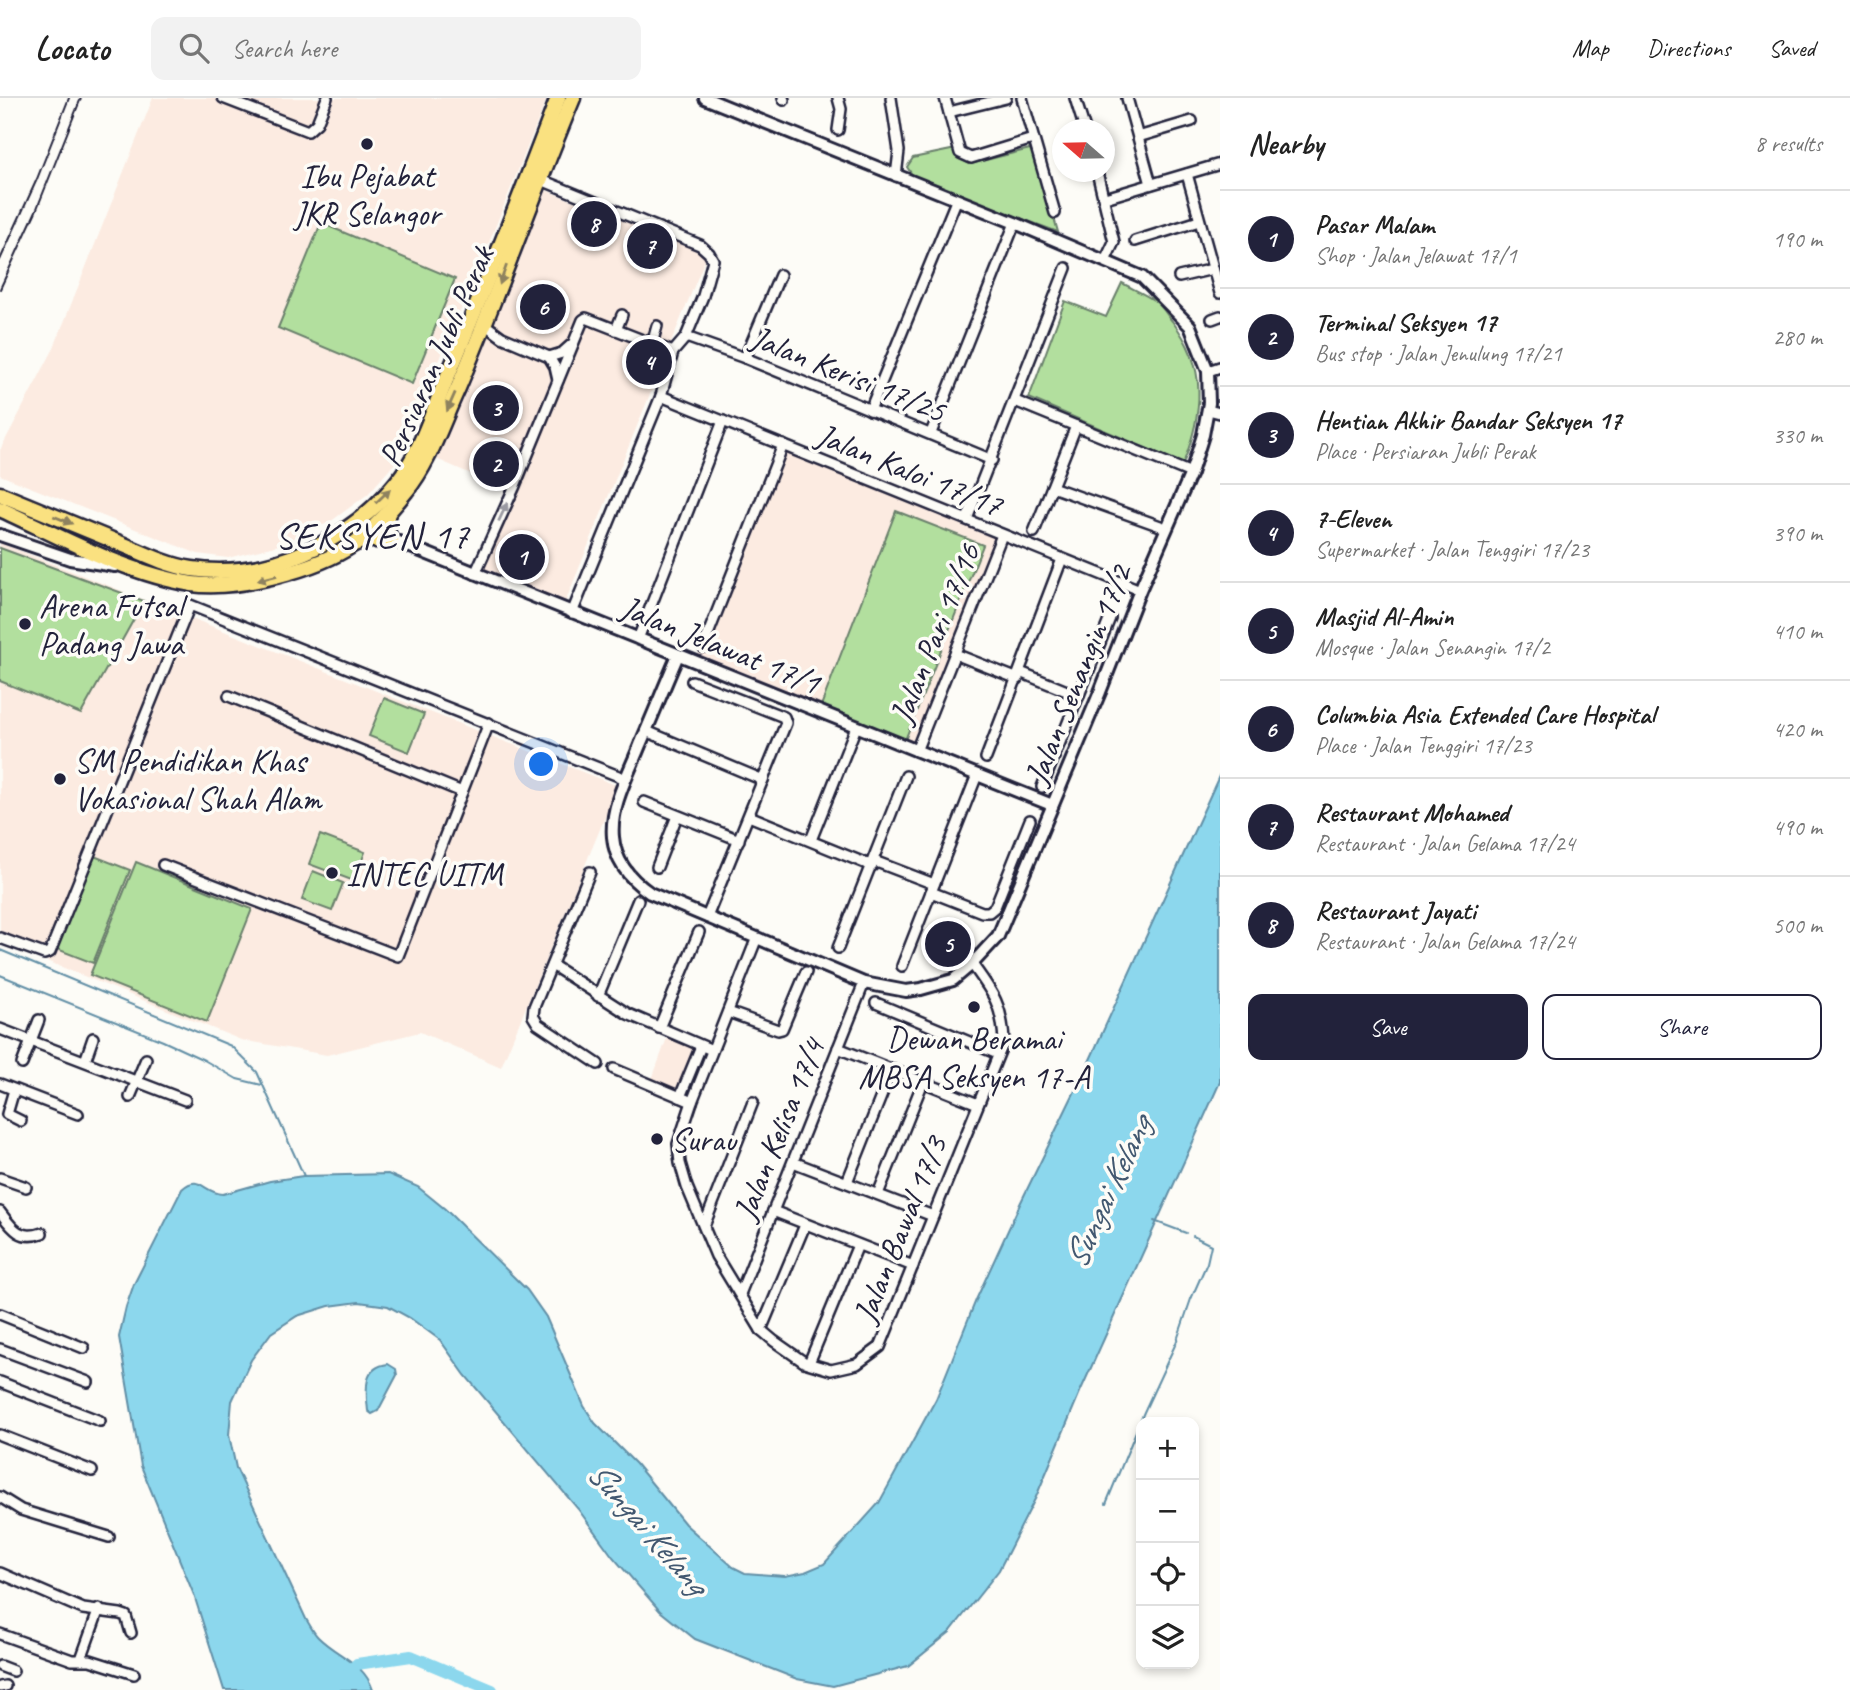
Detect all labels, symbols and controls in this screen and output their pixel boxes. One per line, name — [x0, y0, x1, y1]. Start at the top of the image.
search box — [151, 17, 641, 80]
text: Locato — [35, 27, 109, 69]
icon: search — [175, 29, 213, 67]
text: Search here — [231, 32, 337, 65]
text: Map — [1572, 33, 1609, 63]
text: Directions — [1647, 33, 1730, 63]
text: Saved — [1768, 33, 1815, 63]
north arrow — [1052, 119, 1115, 182]
text: Nearby — [1248, 125, 1324, 163]
text: 8 results — [1755, 129, 1822, 158]
marker: Ibu Pejabat JKR Selangor — [359, 136, 375, 152]
place label: Ibu Pejabat JKR Selangor — [292, 155, 443, 235]
pin: 8 — [571, 198, 617, 250]
text: Pasar Malam — [1315, 208, 1434, 241]
pin: 7 — [627, 220, 673, 272]
text: 1 — [1266, 225, 1276, 254]
text: 190 m — [1773, 225, 1822, 254]
street label: Persiaran Jubli Perak — [369, 238, 504, 473]
text: Shop · Jalan Jelawat 17/1 — [1315, 241, 1517, 270]
one-way arrow — [498, 265, 509, 286]
pin: 6 — [520, 281, 566, 333]
text: Terminal Seksyen 17 — [1315, 306, 1496, 339]
street label: Jalan Kerisi 17/25 — [744, 315, 954, 433]
text: 2 — [1266, 323, 1276, 352]
text: 280 m — [1773, 323, 1822, 352]
pin: 4 — [626, 336, 672, 388]
text: Bus stop · Jalan Jenulung 17/21 — [1315, 339, 1562, 368]
pin: 3 — [473, 382, 519, 434]
one-way arrow — [445, 392, 456, 413]
text: Hentian Akhir Bandar Seksyen 17 — [1315, 404, 1621, 437]
street label: Jalan Kaloi 17/17 — [809, 413, 1011, 527]
text: 3 — [1266, 421, 1276, 450]
text: 330 m — [1773, 421, 1822, 450]
text: Place · Persiaran Jubli Perak — [1315, 437, 1536, 466]
pin: 2 — [473, 438, 519, 490]
one-way arrow — [374, 489, 391, 505]
one-way arrow — [497, 502, 509, 522]
text: 7-Eleven — [1315, 502, 1392, 535]
district label: SEKSYEN 17 — [275, 512, 471, 559]
one-way arrow — [53, 515, 74, 526]
text: 4 — [1266, 519, 1276, 548]
text: 390 m — [1773, 519, 1822, 548]
pin: 1 — [499, 531, 545, 583]
text: Supermarket · Jalan Tenggiri 17/23 — [1315, 535, 1589, 564]
street label: Jalan Pari 17/16 — [879, 537, 990, 731]
street label: Jalan Senangin 17/2 — [1014, 556, 1142, 792]
one-way arrow — [255, 573, 277, 584]
place label: Arena Futsal Padang Jawa — [39, 585, 188, 665]
street label: Jalan Jelawat 17/1 — [613, 585, 828, 705]
text: Masjid Al-Amin — [1315, 600, 1454, 633]
marker: Arena Futsal Padang Jawa — [17, 616, 33, 632]
text: 5 — [1266, 617, 1276, 646]
text: 410 m — [1773, 617, 1822, 646]
text: Mosque · Jalan Senangin 17/2 — [1315, 633, 1550, 662]
text: Columbia Asia Extended Care Hospital — [1315, 698, 1655, 731]
text: 6 — [1266, 715, 1276, 744]
text: 420 m — [1773, 715, 1822, 744]
text: Place · Jalan Tenggiri 17/23 — [1315, 731, 1532, 760]
place label: SM Pendidikan Khas Vokasional Shah Alam — [74, 740, 323, 820]
your location — [524, 747, 558, 781]
marker: SM Pendidikan Khas Vokasional Shah Alam — [52, 771, 68, 787]
text: Restaurant Mohamed — [1315, 796, 1509, 829]
text: 7 — [1266, 813, 1276, 842]
text: 490 m — [1773, 813, 1822, 842]
text: Restaurant · Jalan Gelama 17/24 — [1315, 829, 1575, 858]
place label: INTEC UITM — [346, 853, 505, 895]
marker: INTEC UITM — [324, 865, 340, 881]
text: Restaurant Jayati — [1315, 894, 1476, 927]
text: 8 — [1266, 911, 1276, 940]
text: 500 m — [1773, 911, 1822, 940]
pin: 5 — [925, 918, 971, 970]
text: Restaurant · Jalan Gelama 17/24 — [1315, 927, 1575, 956]
button: Save — [1248, 994, 1528, 1060]
button: Share — [1542, 994, 1822, 1060]
marker: Dewan Beramai MBSA Seksyen 17-A — [966, 999, 982, 1015]
place label: Dewan Beramai MBSA Seksyen 17-A — [859, 1018, 1091, 1098]
street label: Jalan Kelisa 17/4 — [723, 1030, 835, 1228]
water label: Sungai Kelang — [1053, 1104, 1164, 1275]
place label: Surau — [671, 1119, 738, 1161]
street label: Jalan Bawal 17/3 — [843, 1128, 957, 1330]
marker: Surau — [649, 1131, 665, 1147]
map controls — [1136, 1417, 1199, 1669]
button: + — [1136, 1417, 1199, 1480]
water label: Sungai Kelang — [577, 1451, 721, 1607]
button: − — [1136, 1480, 1199, 1543]
button: locate — [1136, 1543, 1199, 1606]
button: layers — [1136, 1606, 1199, 1669]

